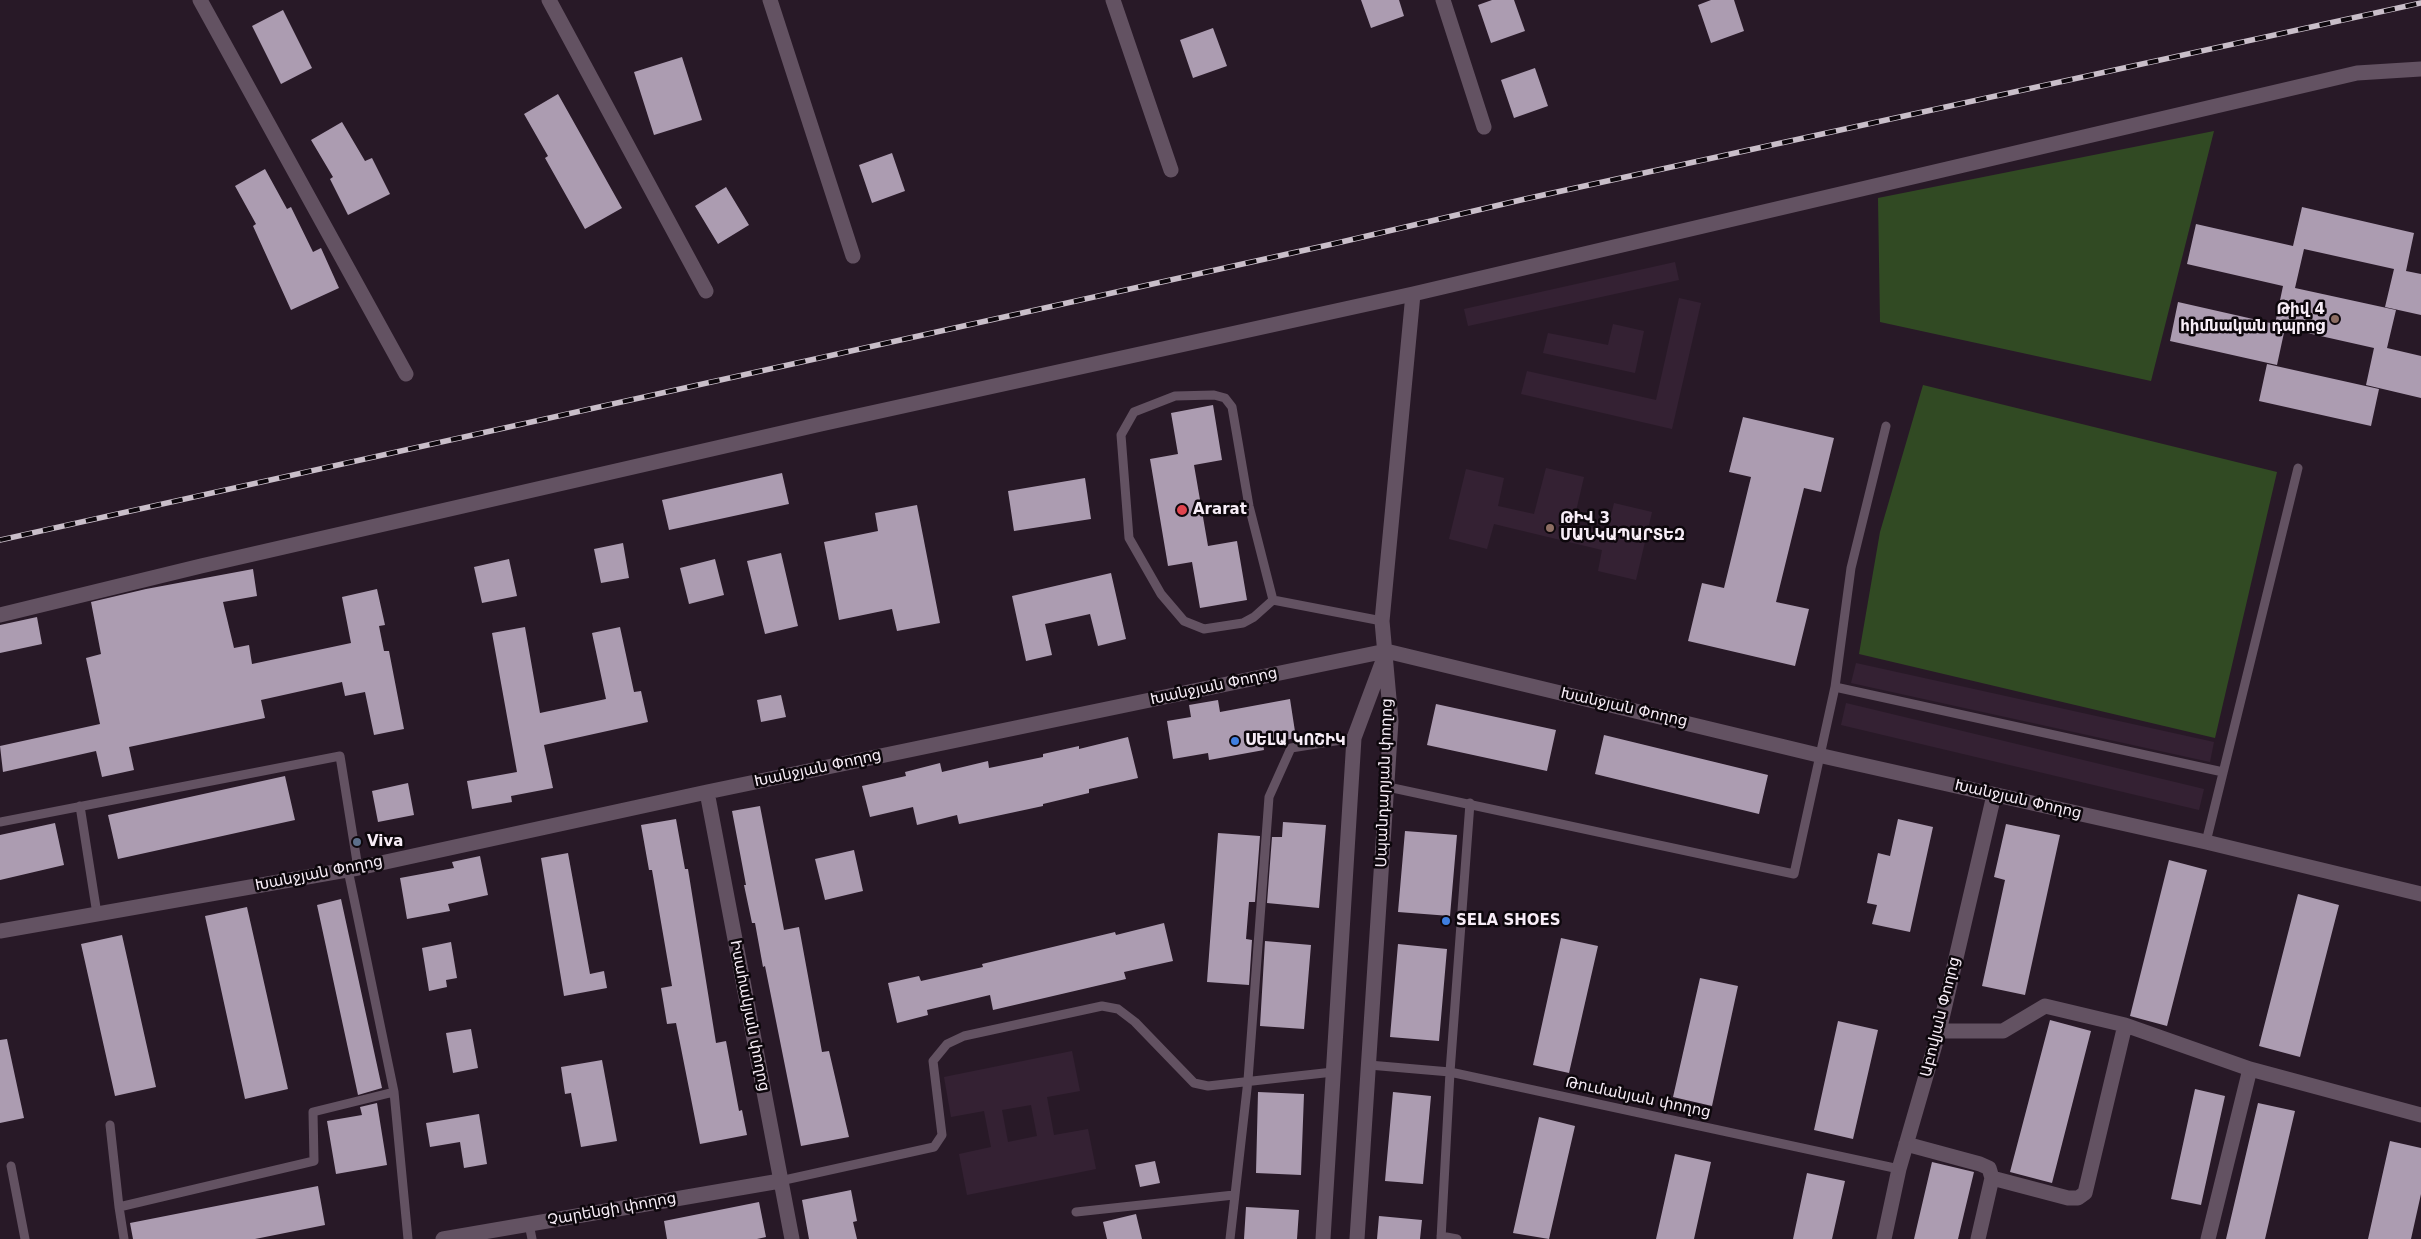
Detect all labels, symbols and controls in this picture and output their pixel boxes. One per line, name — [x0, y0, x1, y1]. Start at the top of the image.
place label: Թիվ 4 հիմնական դպրոց — [2180, 301, 2325, 336]
marker: Թիվ 4 հիմնական դպրոց — [2329, 313, 2341, 325]
place label: Ararat — [1193, 501, 1247, 519]
marker: Ararat — [1175, 503, 1189, 517]
place label: ԹԻՎ 3 ՄԱՆԿԱՊԱՐՏԵԶ — [1560, 510, 1685, 545]
marker: ԹԻՎ 3 ՄԱՆԿԱՊԱՐՏԵԶ — [1544, 522, 1556, 534]
street label: Խանջյան Փողոց — [1149, 665, 1279, 709]
street label: Խանջյան Փողոց — [1559, 685, 1689, 731]
street label: Սպանդարյան փողոց — [1373, 698, 1397, 868]
place label: ՍԵԼԱ ԿՈՇԻԿ — [1245, 732, 1346, 750]
marker: ՍԵԼԱ ԿՈՇԻԿ — [1229, 735, 1241, 747]
street label: Խանջյան Փողոց — [753, 747, 883, 791]
street label: Խանջյան Փողոց — [1953, 777, 2083, 823]
place label: Viva — [367, 833, 403, 851]
marker: Viva — [351, 836, 363, 848]
street label: Խանջյան Փողոց — [254, 853, 384, 895]
place label: SELA SHOES — [1456, 912, 1561, 930]
marker: SELA SHOES — [1440, 915, 1452, 927]
street label: Իսահակյան փողոց — [726, 939, 772, 1093]
street label: Աբովյան Փողոց — [1917, 955, 1965, 1079]
street label: Թումանյան փողոց — [1564, 1074, 1712, 1122]
street label: Չարենցի փողոց — [546, 1190, 678, 1230]

